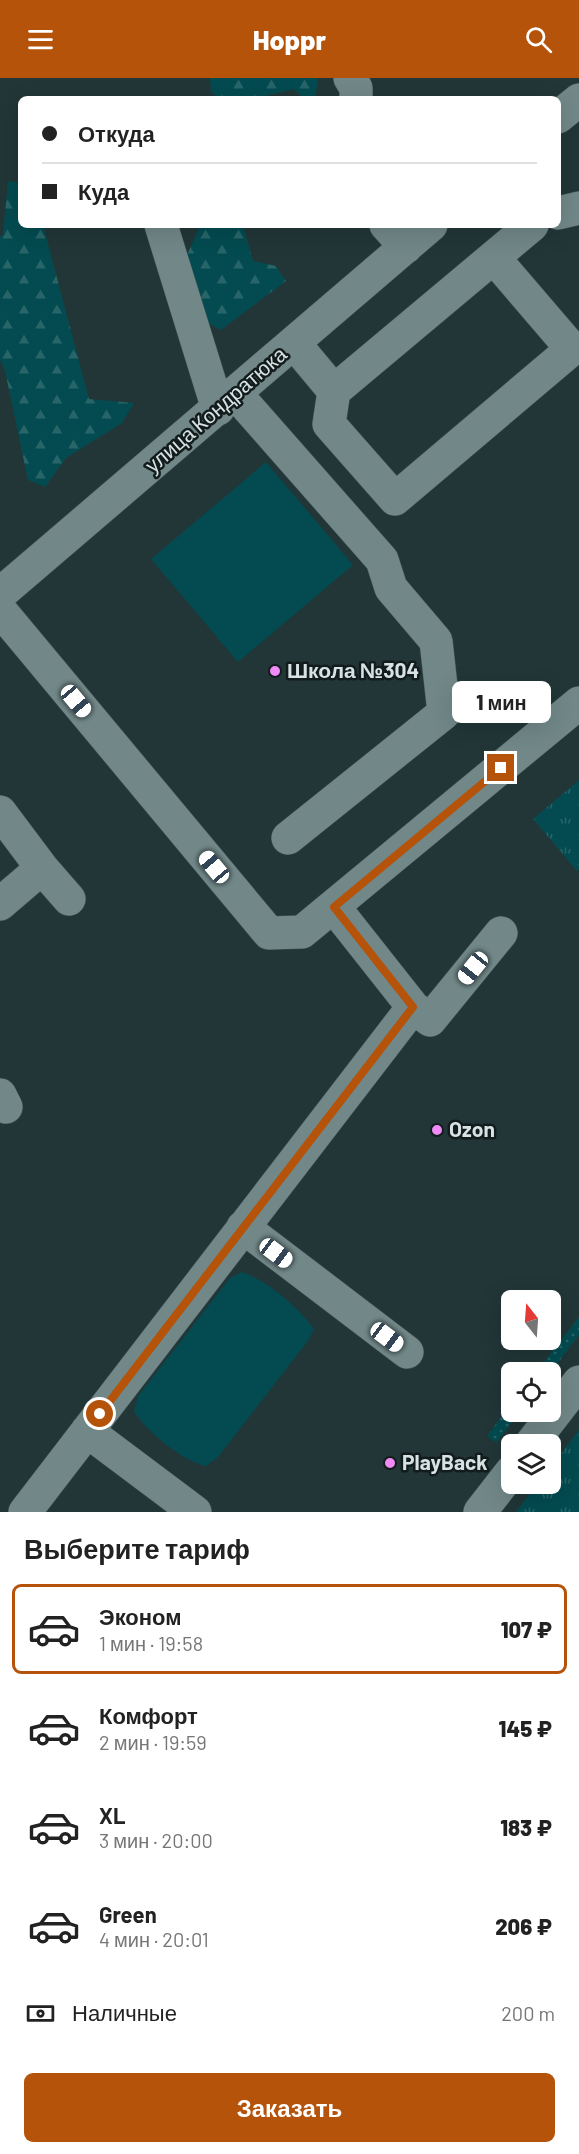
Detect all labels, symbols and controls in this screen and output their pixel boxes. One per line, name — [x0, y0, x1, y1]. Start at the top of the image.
icon: menu — [24, 23, 57, 56]
text: Hoppr — [253, 23, 326, 55]
icon: search — [522, 23, 555, 56]
text: Откуда — [78, 120, 155, 146]
text: Куда — [78, 178, 129, 204]
street label: улица Кондратюка — [139, 340, 291, 477]
place label: Школа №304 — [287, 657, 419, 682]
marker: Школа №304 — [268, 664, 282, 678]
car — [58, 681, 94, 721]
callout: 1 мин — [452, 681, 550, 723]
text: 1 мин — [476, 690, 527, 714]
route end — [487, 754, 514, 781]
car — [196, 847, 232, 887]
car — [455, 948, 491, 988]
place label: Ozon — [449, 1116, 495, 1141]
marker: Ozon — [430, 1123, 444, 1137]
car — [256, 1235, 296, 1271]
north arrow — [501, 1290, 561, 1350]
map controls — [501, 1290, 561, 1494]
car — [367, 1319, 407, 1355]
button: locate — [501, 1362, 561, 1422]
route start — [86, 1400, 113, 1427]
button: layers — [501, 1434, 561, 1494]
place label: PlayBack — [402, 1449, 488, 1474]
marker: PlayBack — [383, 1456, 397, 1470]
text: Выберите тариф — [24, 1532, 250, 1564]
icon: car — [27, 1602, 81, 1656]
text: Эконом — [99, 1603, 182, 1629]
text: 107 ₽ — [501, 1616, 552, 1642]
text: 1 мин · 19:58 — [99, 1631, 203, 1655]
icon: car — [27, 1701, 81, 1755]
text: Комфорт — [99, 1702, 198, 1728]
text: 145 ₽ — [499, 1715, 552, 1741]
text: 2 мин · 19:59 — [99, 1730, 207, 1754]
icon: car — [27, 1800, 81, 1854]
text: XL — [99, 1802, 125, 1828]
text: 183 ₽ — [500, 1814, 552, 1840]
text: 3 мин · 20:00 — [99, 1828, 213, 1852]
icon: car — [27, 1899, 81, 1953]
text: Green — [99, 1901, 157, 1927]
text: 206 ₽ — [495, 1913, 552, 1939]
text: 4 мин · 20:01 — [99, 1927, 209, 1951]
icon: cash — [24, 1997, 57, 2030]
text: Наличные — [72, 1999, 177, 2025]
text: 200 m — [501, 2001, 555, 2025]
button: Заказать — [24, 2073, 555, 2142]

